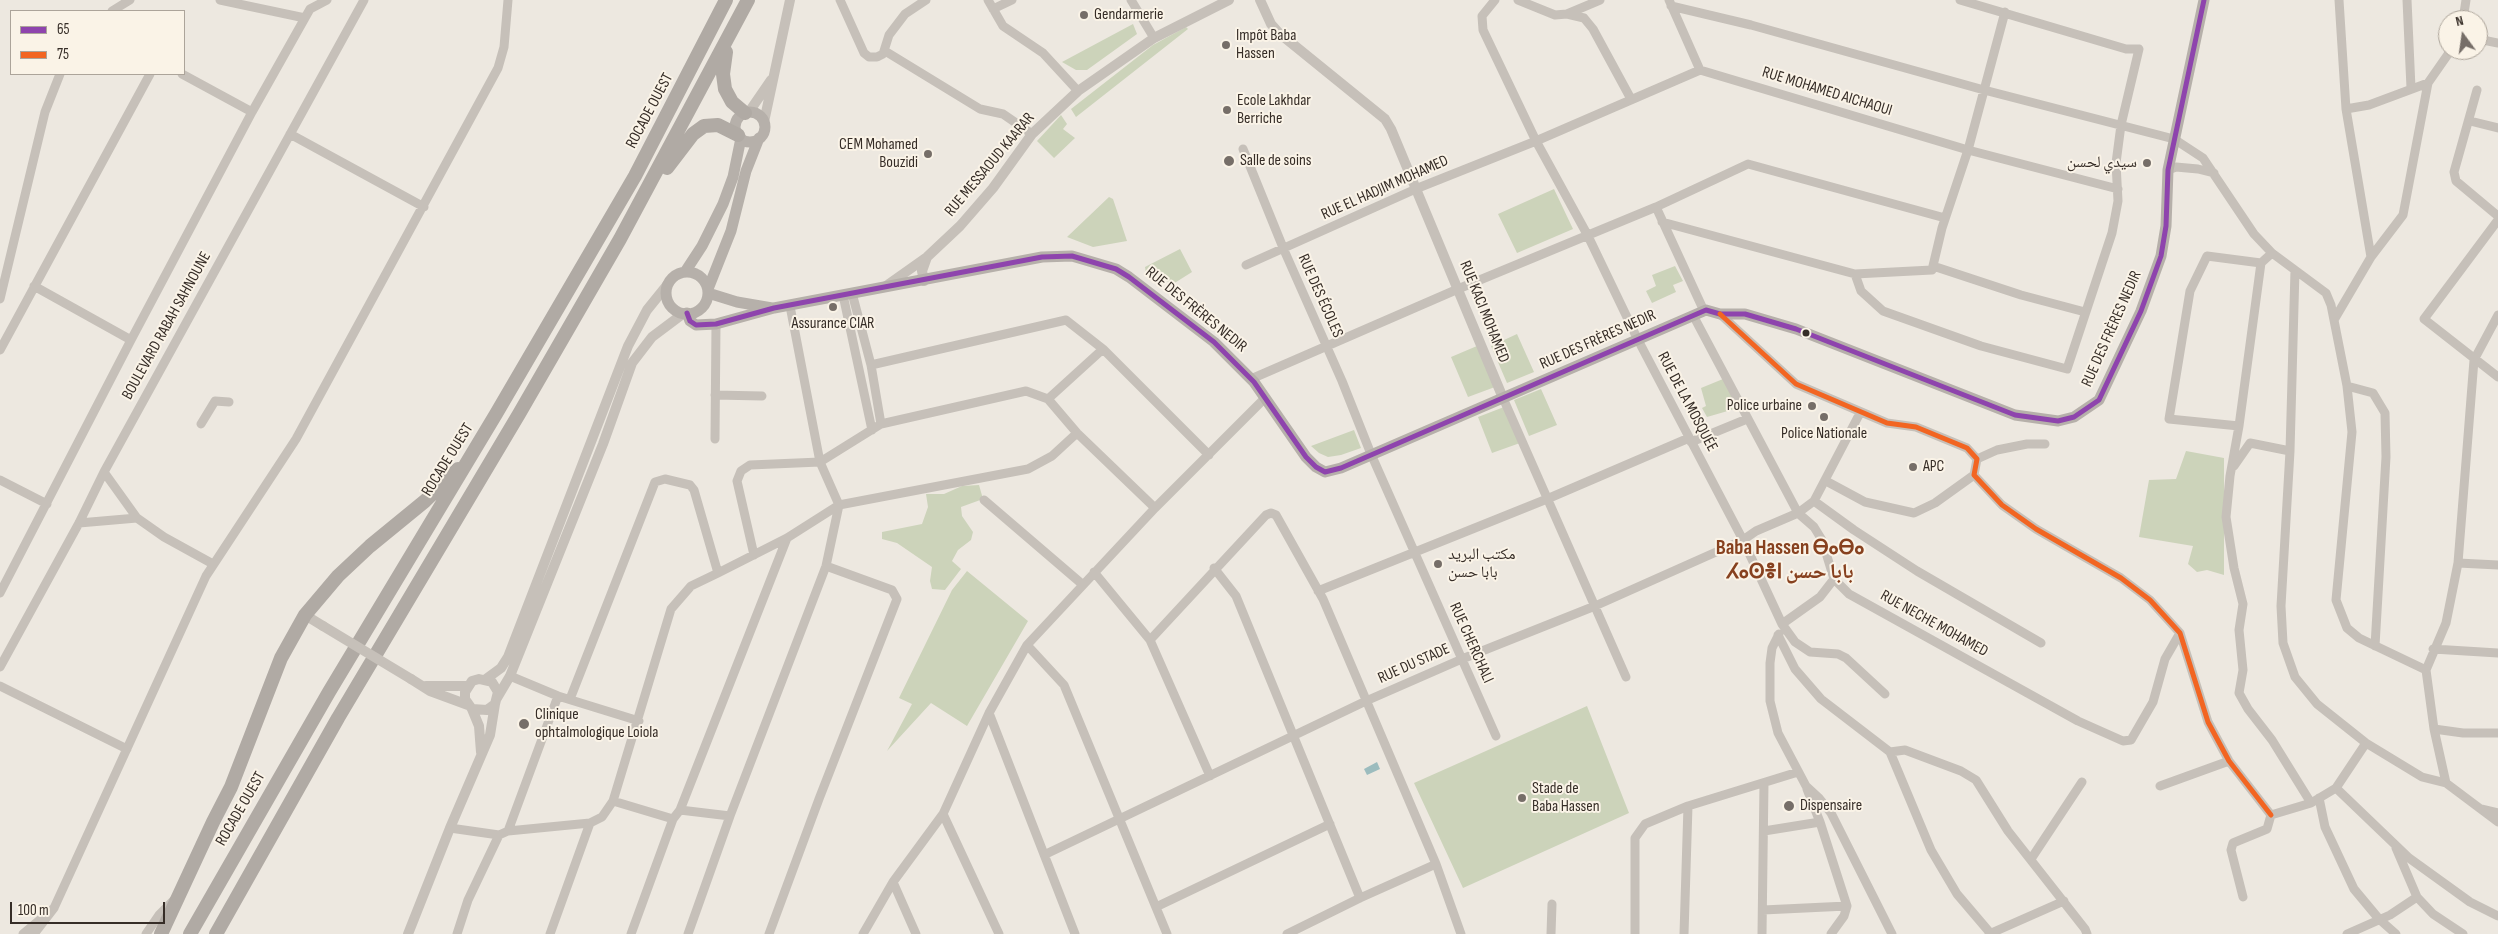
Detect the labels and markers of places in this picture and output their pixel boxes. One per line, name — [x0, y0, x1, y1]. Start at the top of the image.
place label: Gendarmerie — [1094, 5, 1163, 25]
marker: Gendarmerie — [1078, 9, 1090, 21]
place label: Impôt Baba Hassen — [1236, 26, 1296, 64]
marker: Impôt Baba Hassen — [1220, 39, 1232, 51]
place label: Ecole Lakhdar Berriche — [1237, 91, 1311, 129]
marker: Ecole Lakhdar Berriche — [1221, 104, 1233, 116]
place label: CEM Mohamed Bouzidi — [839, 135, 918, 173]
marker: CEM Mohamed Bouzidi — [922, 148, 934, 160]
place label: Salle de soins — [1240, 151, 1312, 171]
place label: سيدي لحسن — [2067, 153, 2137, 173]
marker: Salle de soins — [1222, 154, 1236, 168]
marker: سيدي لحسن — [2141, 157, 2153, 169]
marker: Assurance CIAR — [827, 301, 839, 313]
place label: Assurance CIAR — [792, 314, 874, 334]
unlabelled marker — [1801, 328, 1811, 338]
place label: Police urbaine — [1727, 396, 1802, 416]
marker: Police urbaine — [1806, 400, 1818, 412]
marker: Police Nationale — [1818, 411, 1830, 423]
place label: Police Nationale — [1781, 424, 1867, 444]
place label: APC — [1923, 457, 1944, 477]
marker: APC — [1907, 461, 1919, 473]
place label: مكتب البريد بابا حسن — [1448, 545, 1515, 583]
marker: مكتب البريد بابا حسن — [1432, 558, 1444, 570]
place label: Clinique ophtalmologique Loiola — [535, 705, 658, 743]
marker: Clinique ophtalmologique Loiola — [517, 717, 531, 731]
place label: Stade de Baba Hassen — [1532, 779, 1600, 817]
marker: Stade de Baba Hassen — [1516, 792, 1528, 804]
place label: Dispensaire — [1800, 796, 1862, 816]
marker: Dispensaire — [1782, 799, 1796, 813]

